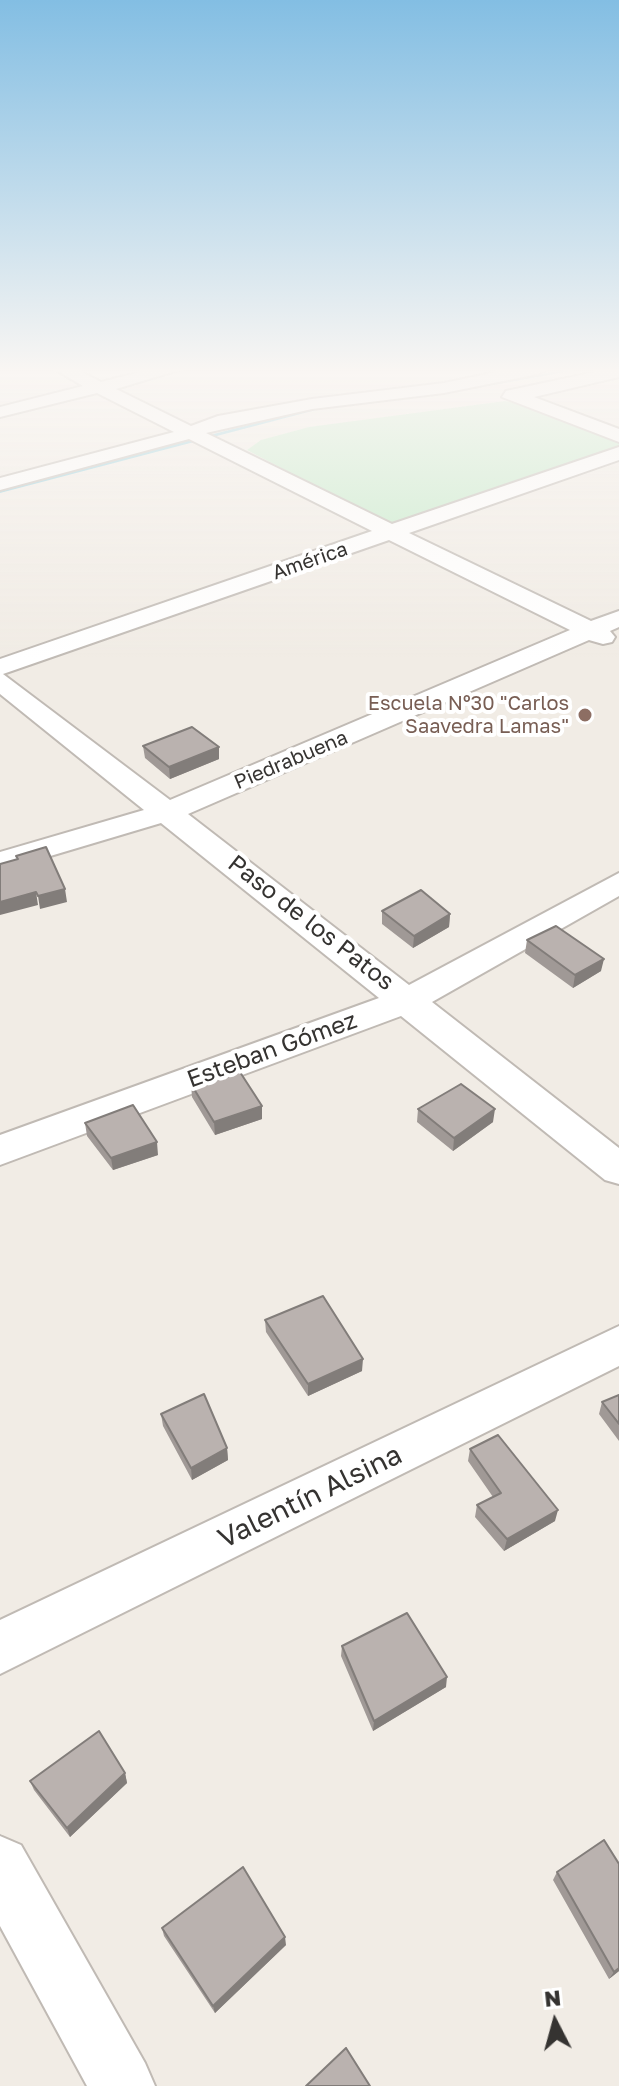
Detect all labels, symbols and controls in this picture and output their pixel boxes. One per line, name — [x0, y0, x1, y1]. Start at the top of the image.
street label: América — [269, 537, 351, 585]
place label: Escuela Nº30 "Carlos Saavedra Lamas" — [368, 692, 569, 739]
marker: Escuela Nº30 "Carlos Saavedra Lamas" — [576, 706, 594, 724]
street label: Piedrabuena — [231, 725, 351, 795]
street label: Paso de los Patos — [222, 849, 400, 997]
street label: Esteban Gómez — [183, 1006, 361, 1094]
street label: Valentín Alsina — [213, 1438, 407, 1556]
north arrow — [515, 1982, 595, 2062]
text: N — [543, 1983, 562, 2012]

